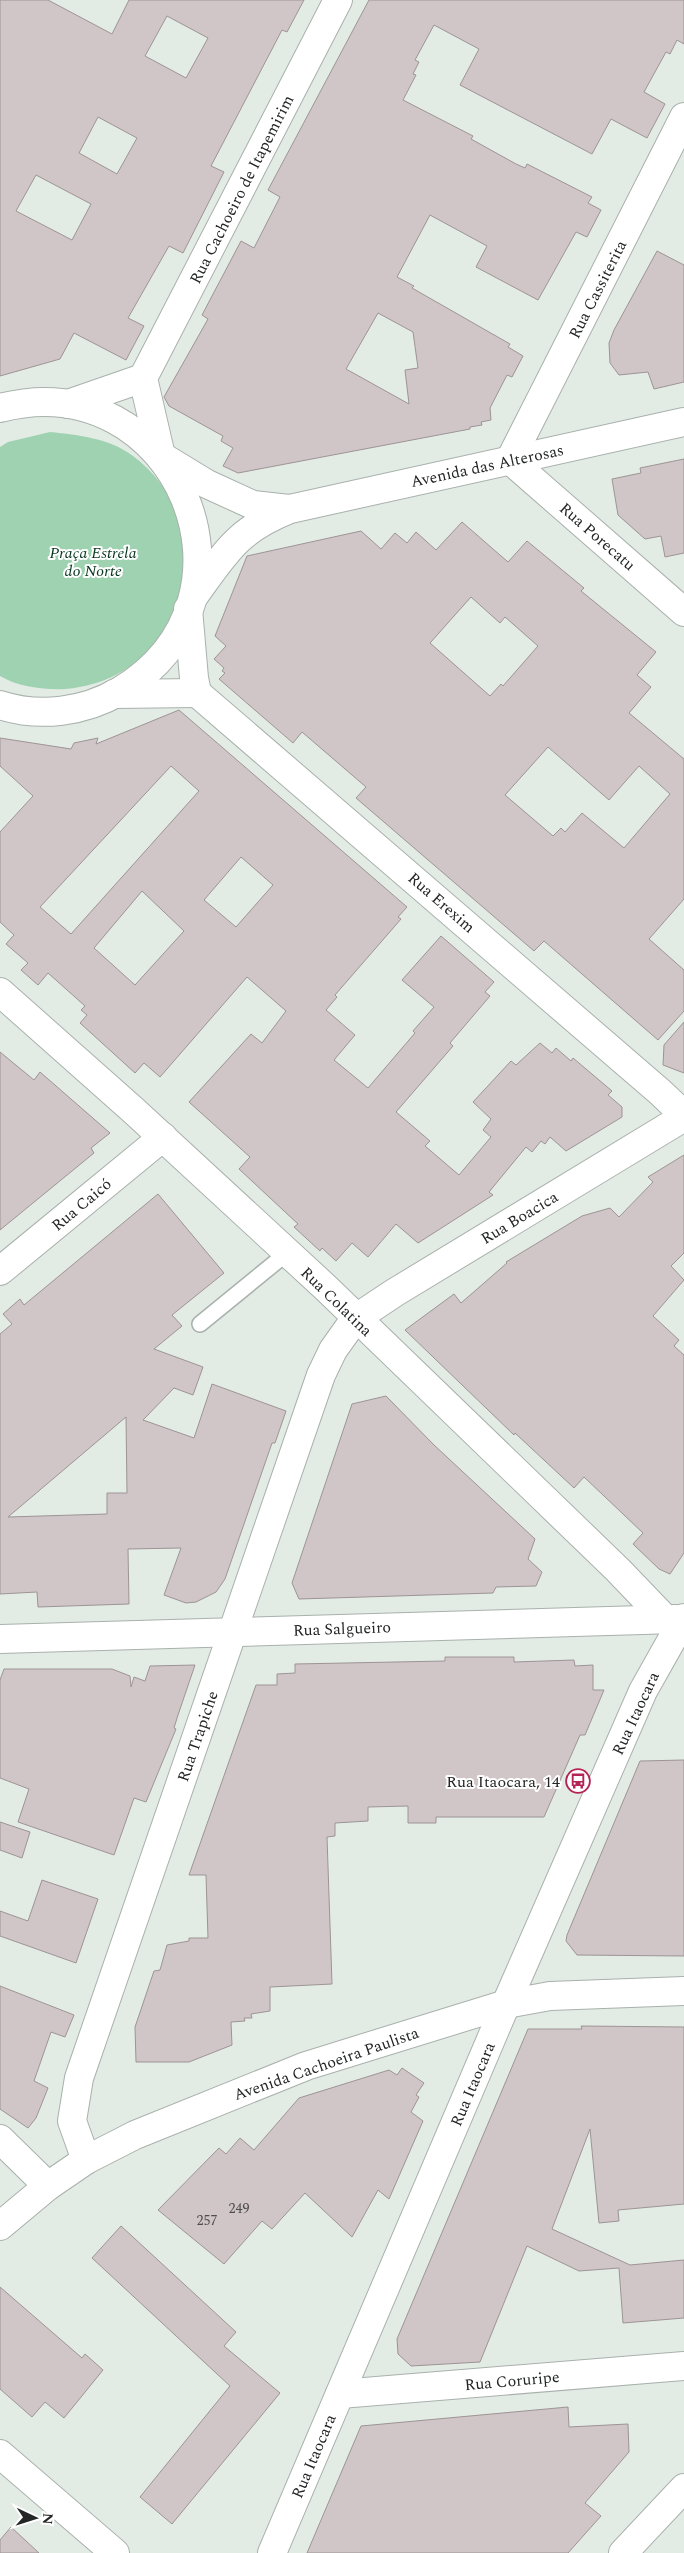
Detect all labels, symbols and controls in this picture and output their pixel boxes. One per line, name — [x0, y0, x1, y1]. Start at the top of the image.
street label: Rua Cachoeiro de Itapemirim — [184, 91, 300, 288]
street label: Rua Cassiterita — [563, 236, 633, 343]
street label: Avenida das Alterosas — [408, 438, 566, 494]
street label: Rua Porecatu — [554, 497, 641, 577]
park label: Praça Estrela do Norte — [49, 541, 137, 583]
street label: Rua Erexim — [402, 867, 481, 939]
street label: Rua Caicó — [46, 1172, 117, 1237]
street label: Rua Boacica — [476, 1185, 563, 1250]
street label: Rua Colatina — [295, 1261, 378, 1342]
street label: Rua Salgueiro — [293, 1615, 391, 1643]
street label: Rua Itaocara — [606, 1668, 666, 1759]
street label: Rua Trapiche — [171, 1688, 225, 1785]
bus stop icon: Rua Itaocara, 14 — [565, 1768, 591, 1794]
place label: Rua Itaocara, 14 — [446, 1770, 560, 1794]
street label: Avenida Cachoeira Paulista — [230, 2021, 422, 2107]
street label: Rua Itaocara — [444, 2038, 502, 2130]
house number: 249 — [229, 2198, 250, 2219]
house number: 257 — [197, 2210, 218, 2231]
street label: Rua Coruripe — [464, 2365, 561, 2397]
street label: Rua Itaocara — [285, 2410, 343, 2502]
north arrow — [10, 2493, 60, 2543]
text: N — [37, 2512, 58, 2525]

